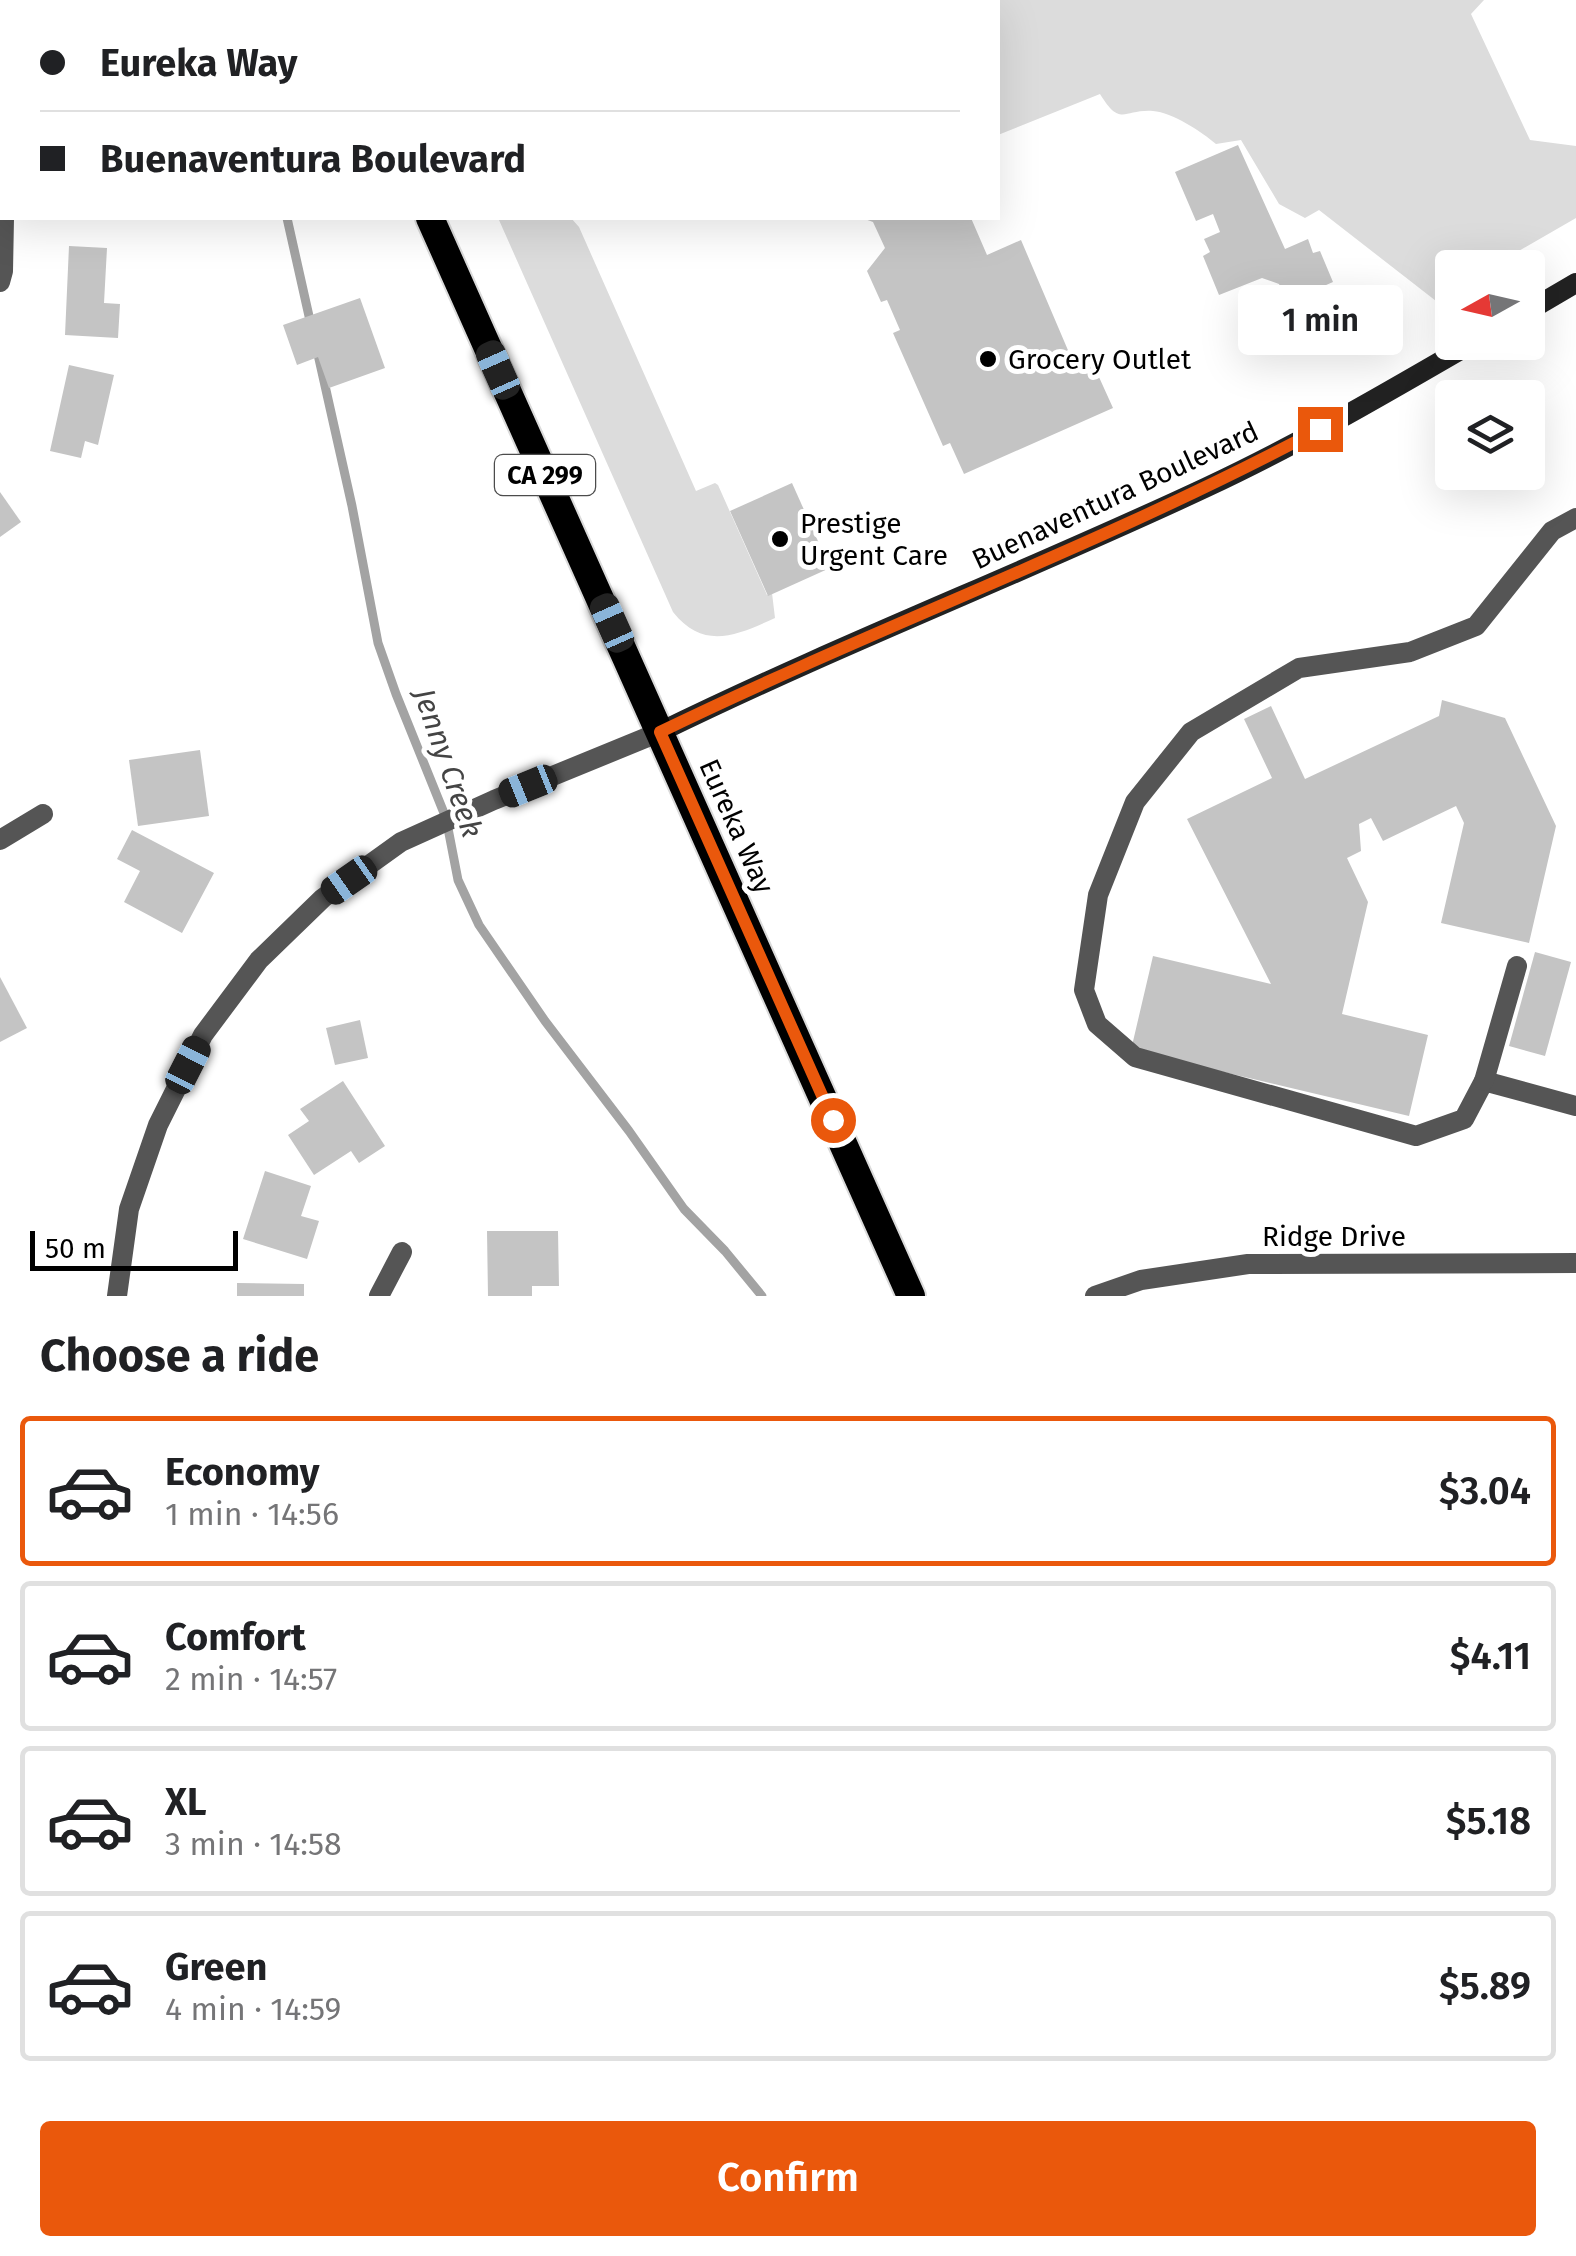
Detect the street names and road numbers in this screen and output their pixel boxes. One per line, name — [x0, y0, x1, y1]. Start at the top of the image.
street label: Buenaventura Boulevard — [967, 415, 1264, 576]
road number: CA 299 — [495, 455, 595, 495]
street label: Eureka Way — [692, 754, 781, 899]
street label: Ridge Drive — [1262, 1220, 1406, 1253]

